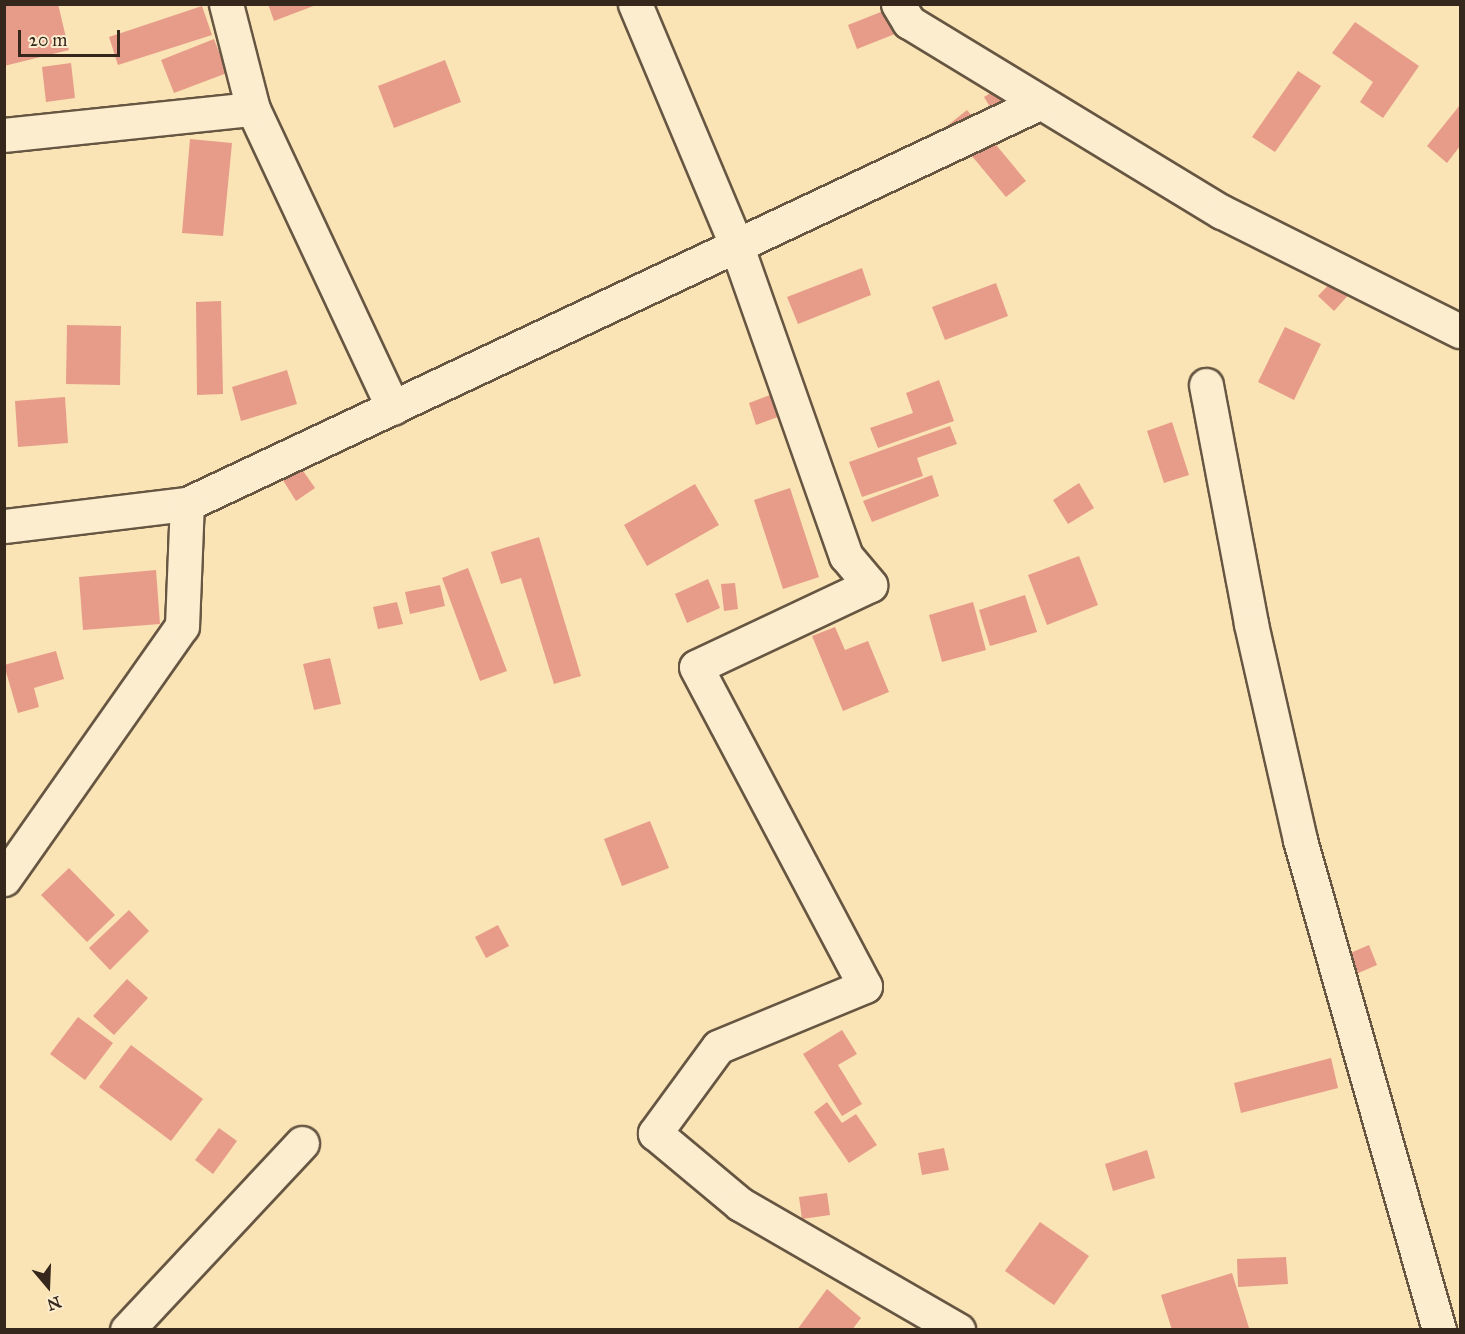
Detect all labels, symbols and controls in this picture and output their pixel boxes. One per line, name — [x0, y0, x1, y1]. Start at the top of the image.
scale bar — [21, 18, 123, 56]
text: 20 m — [29, 29, 67, 51]
north arrow — [18, 1256, 78, 1316]
text: N — [45, 1292, 64, 1315]

